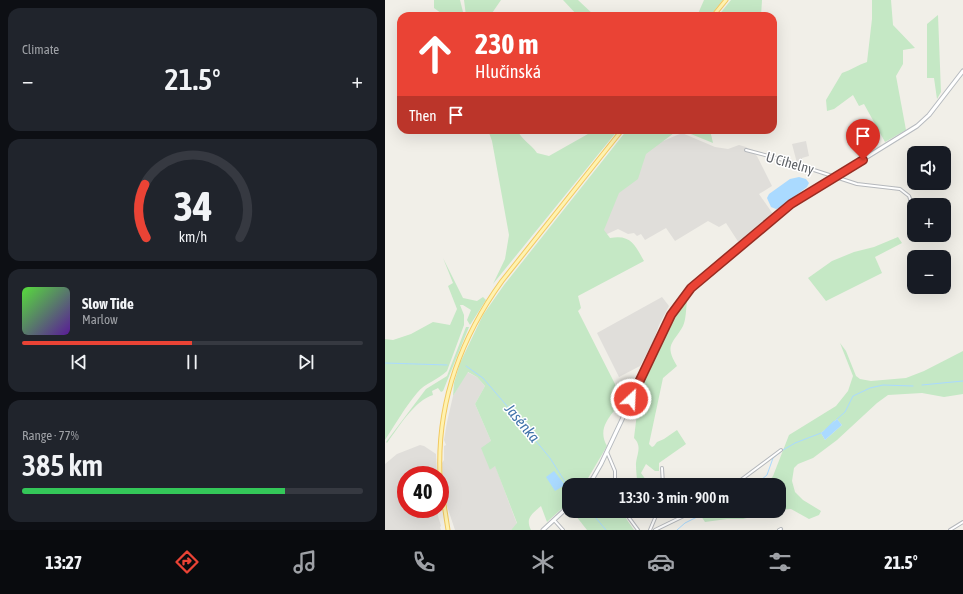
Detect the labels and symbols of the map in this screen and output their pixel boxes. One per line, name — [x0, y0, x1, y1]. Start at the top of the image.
pin — [846, 119, 880, 160]
street label: U Cihelny — [764, 149, 816, 178]
position arrow — [610, 378, 652, 420]
water label: Jasénka — [501, 399, 543, 445]
speed limit sign: 40 — [397, 466, 449, 518]

